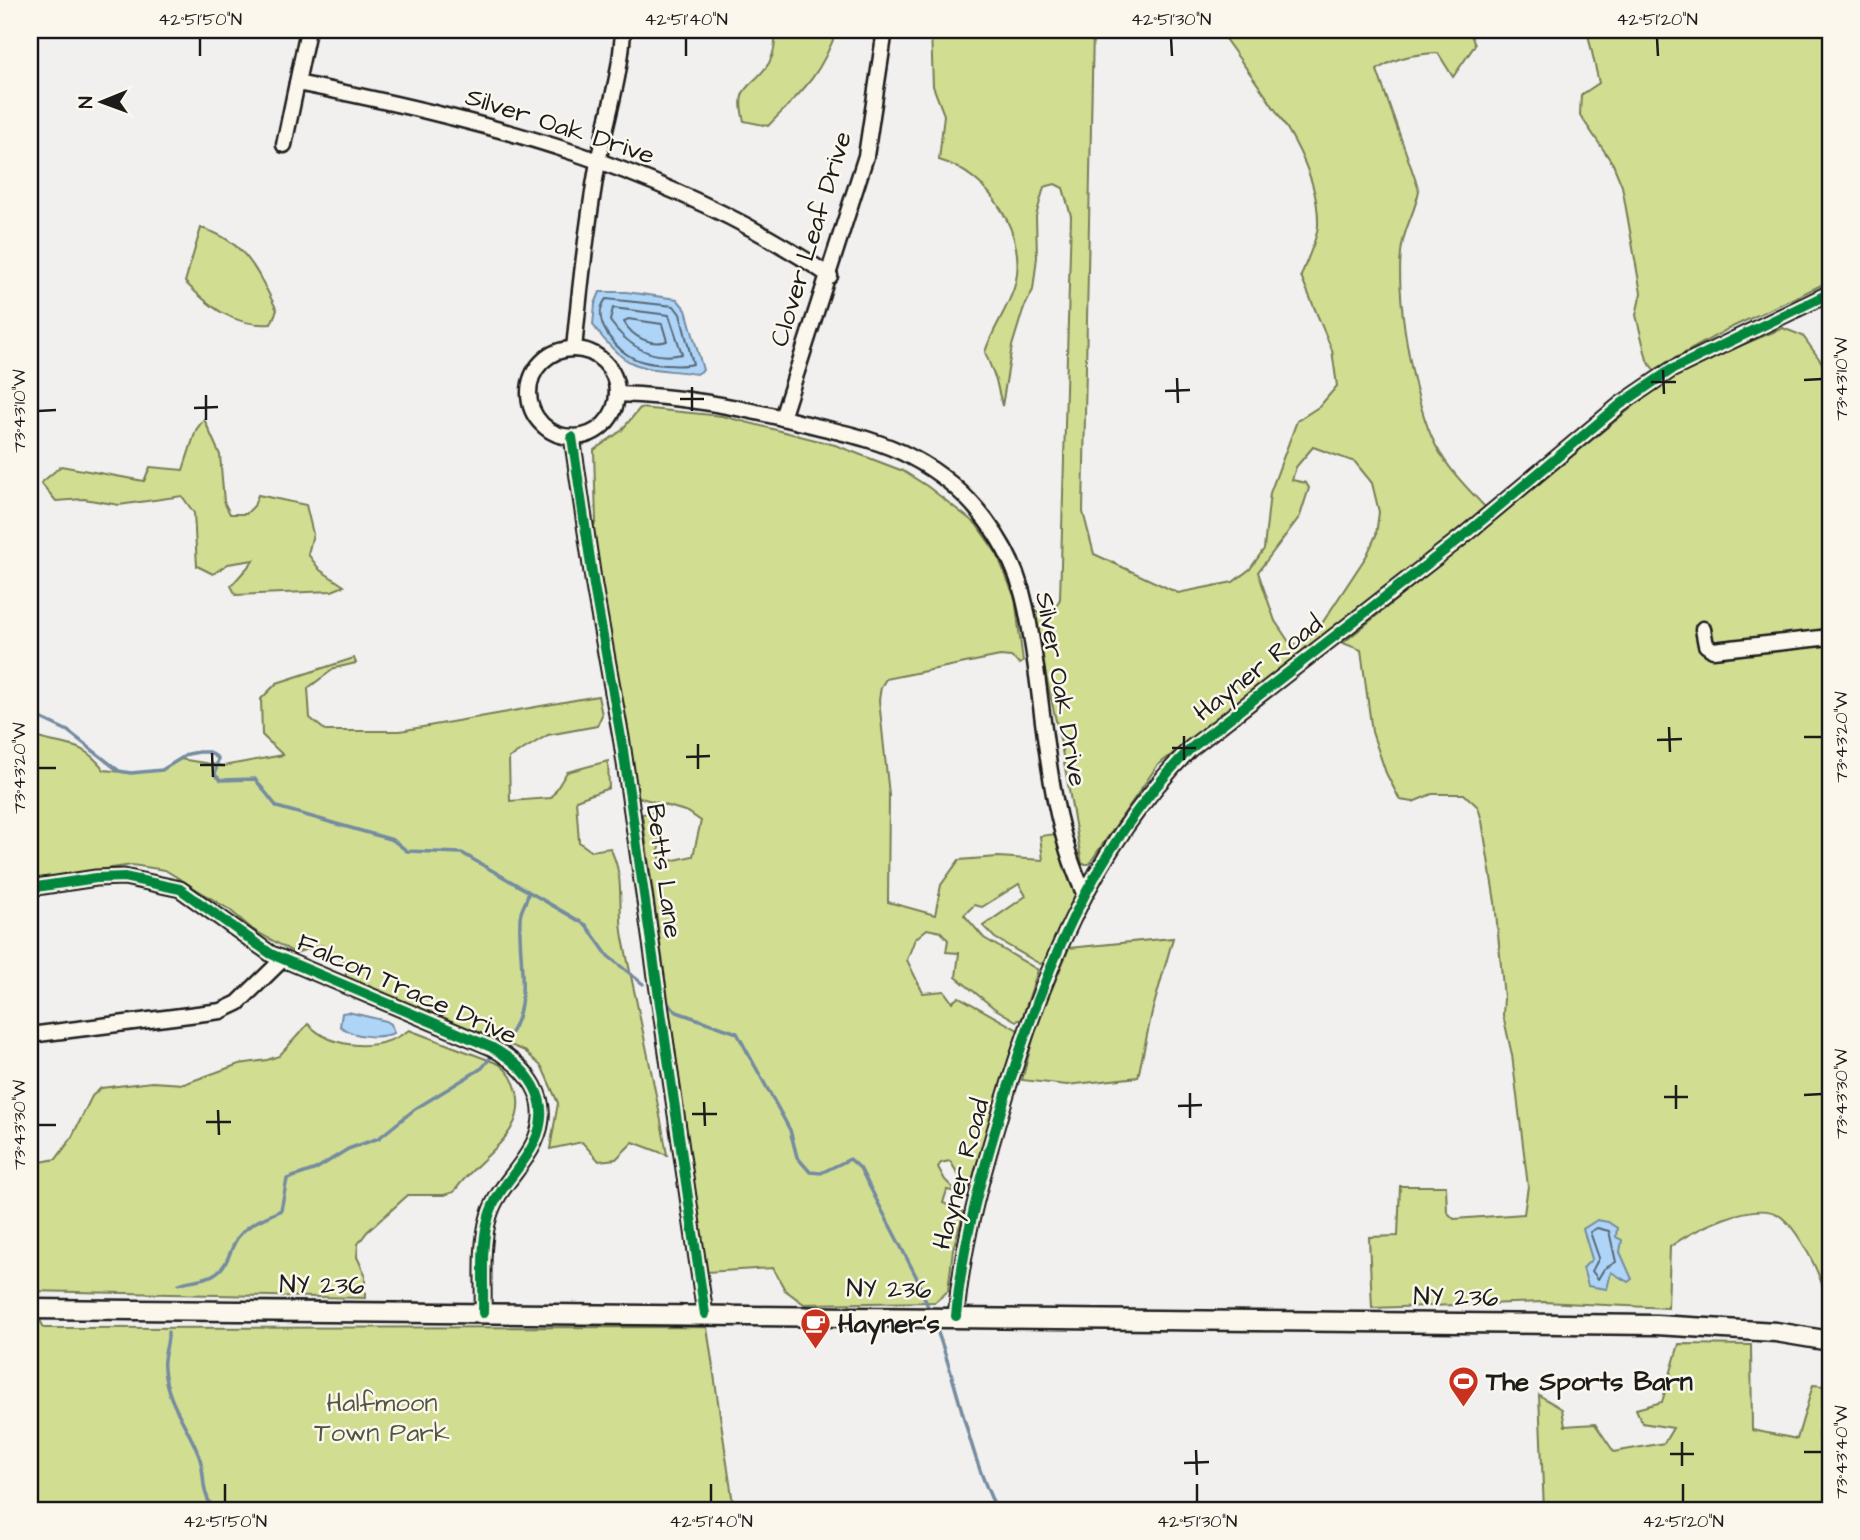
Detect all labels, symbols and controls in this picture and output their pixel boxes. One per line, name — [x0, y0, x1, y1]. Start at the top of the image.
text: 42°51'50"N — [158, 7, 242, 32]
text: 42°51'40"N — [644, 7, 728, 32]
text: 42°51'30"N — [1131, 7, 1211, 32]
text: 42°51'20"N — [1616, 7, 1698, 32]
north arrow — [66, 66, 136, 136]
street label: Silver Oak Drive — [461, 78, 659, 174]
text: N — [73, 96, 100, 108]
street label: Clover Leaf Drive — [761, 127, 861, 351]
text: 73°43'10"W — [1829, 337, 1854, 421]
text: 73°43'10"W — [7, 369, 32, 453]
street label: Silver Oak Drive — [1026, 589, 1096, 789]
street label: Hayner Road — [1186, 606, 1331, 731]
text: 73°43'20"W — [1829, 691, 1854, 783]
text: 73°43'20"W — [7, 722, 32, 814]
street label: Betts Lane — [637, 801, 691, 941]
street label: Falcon Trace Drive — [291, 924, 523, 1054]
text: 73°43'30"W — [1829, 1049, 1854, 1139]
text: 73°43'30"W — [7, 1080, 32, 1170]
street label: Hayner Road — [924, 1095, 1000, 1254]
street label: NY 236 — [279, 1266, 365, 1304]
street label: NY 236 — [846, 1270, 932, 1308]
street label: NY 236 — [1413, 1278, 1499, 1316]
place label: Hayner's — [838, 1306, 940, 1345]
cafe icon: Hayner's — [798, 1307, 832, 1351]
place label: The Sports Barn — [1485, 1364, 1693, 1400]
sports icon: The Sports Barn — [1446, 1365, 1480, 1409]
park label: Halfmoon Town Park — [314, 1385, 450, 1451]
text: 73°43'40"W — [1829, 1405, 1854, 1499]
text: 42°51'50"N — [183, 1509, 267, 1534]
text: 42°51'40"N — [669, 1509, 753, 1534]
text: 42°51'30"N — [1157, 1509, 1237, 1534]
text: 42°51'20"N — [1642, 1509, 1724, 1534]

